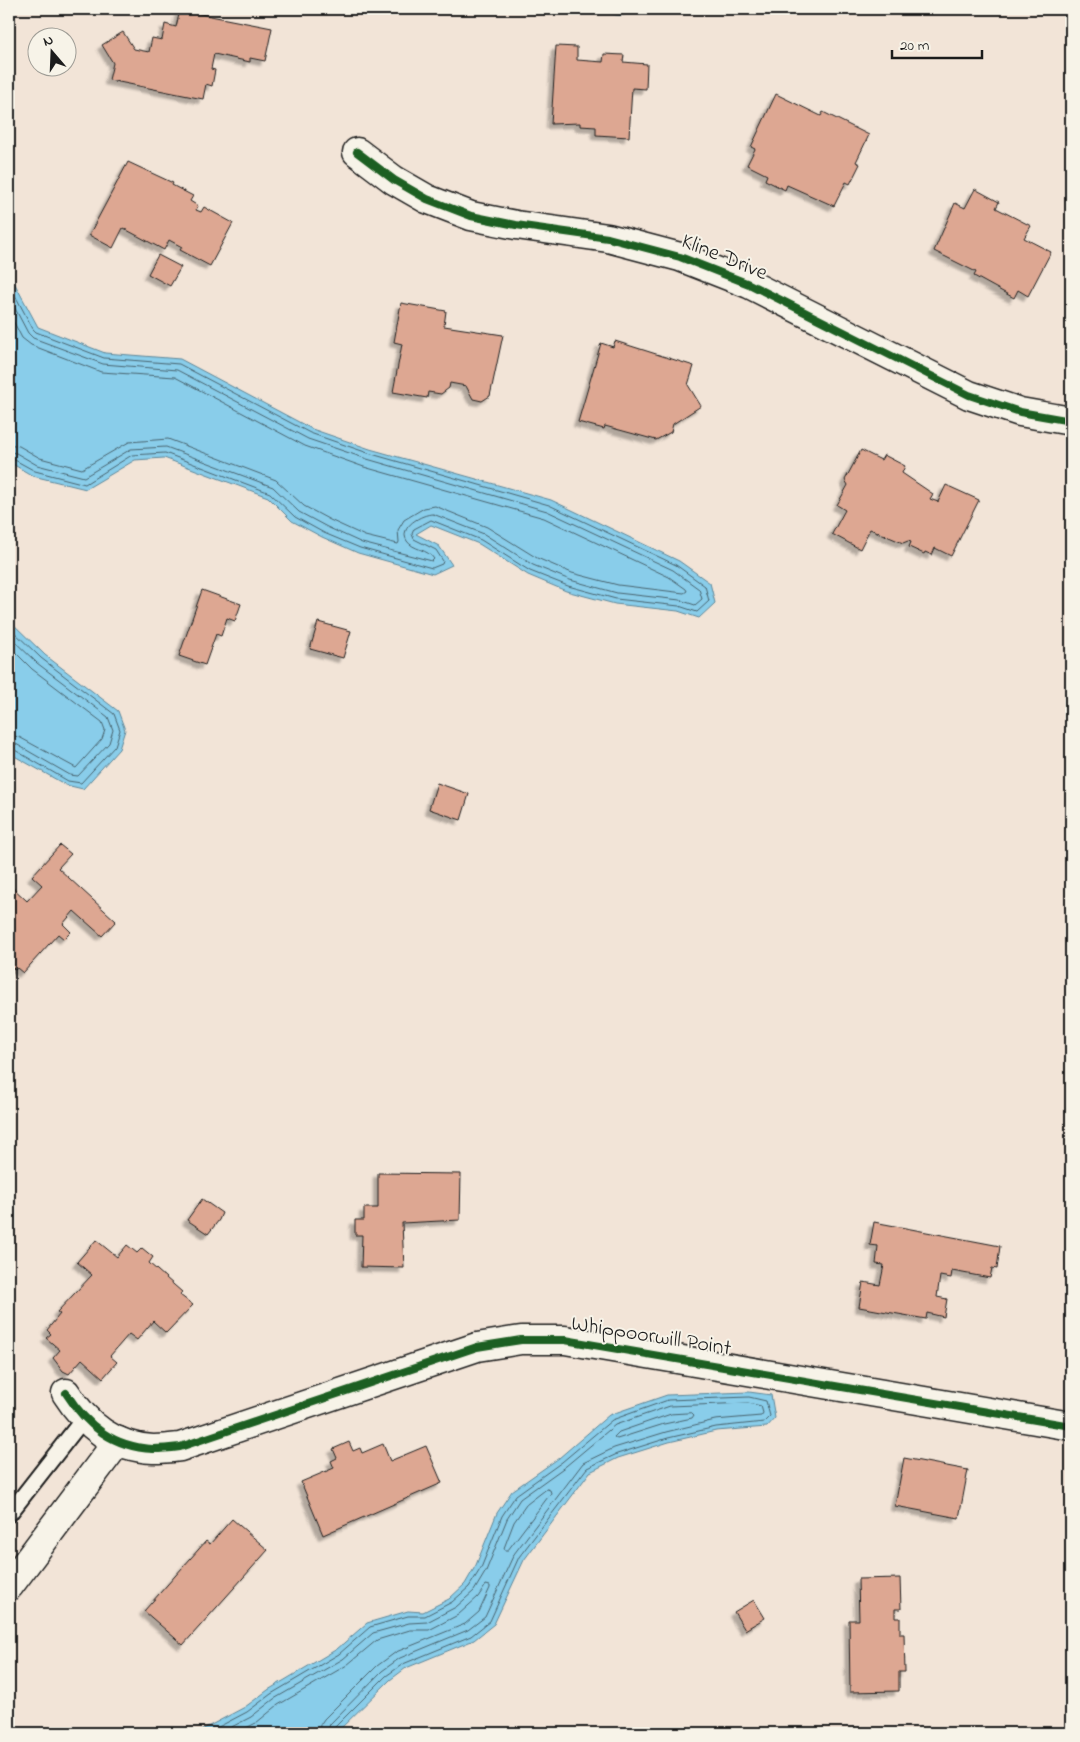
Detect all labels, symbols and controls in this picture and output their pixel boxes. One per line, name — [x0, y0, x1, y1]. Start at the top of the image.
north arrow — [28, 28, 78, 78]
scale bar — [892, 28, 982, 60]
text: N — [40, 30, 56, 53]
text: 20 m — [900, 35, 930, 57]
street label: Kline Drive — [676, 226, 772, 290]
street label: Whippoorwill Point — [569, 1309, 734, 1366]

